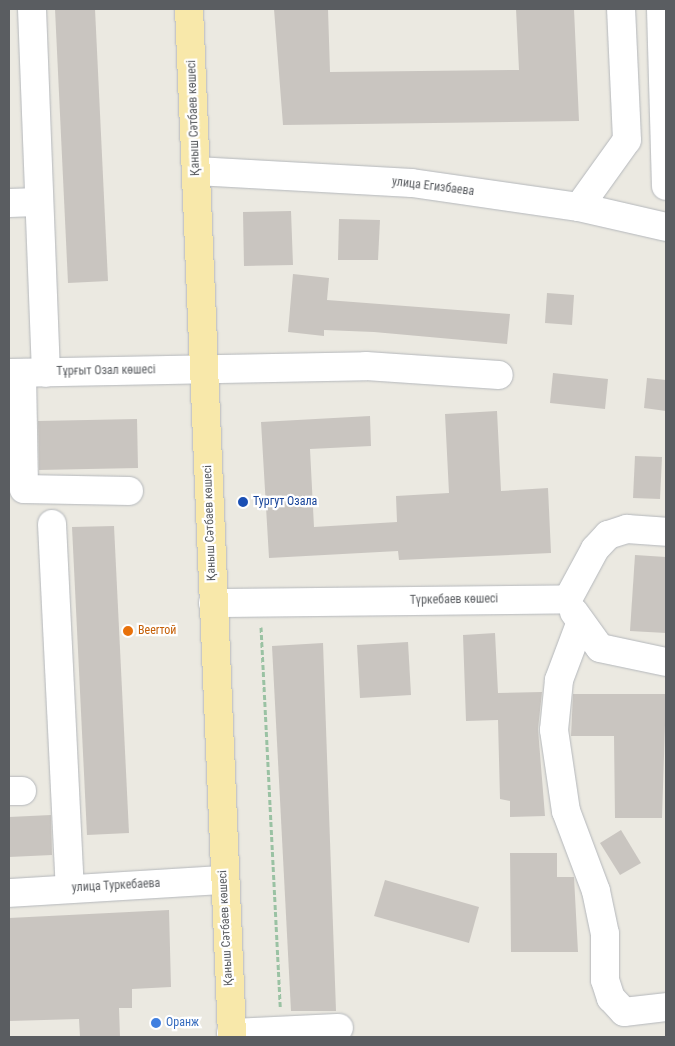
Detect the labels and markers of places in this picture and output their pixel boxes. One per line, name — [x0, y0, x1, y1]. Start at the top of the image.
place label: Тургут Озала — [253, 495, 317, 509]
marker: Тургут Озала — [237, 496, 249, 508]
place label: Beerтой — [138, 624, 176, 638]
marker: Beerтой — [122, 625, 134, 637]
place label: Оранж — [166, 1016, 199, 1030]
marker: Оранж — [150, 1017, 162, 1029]

